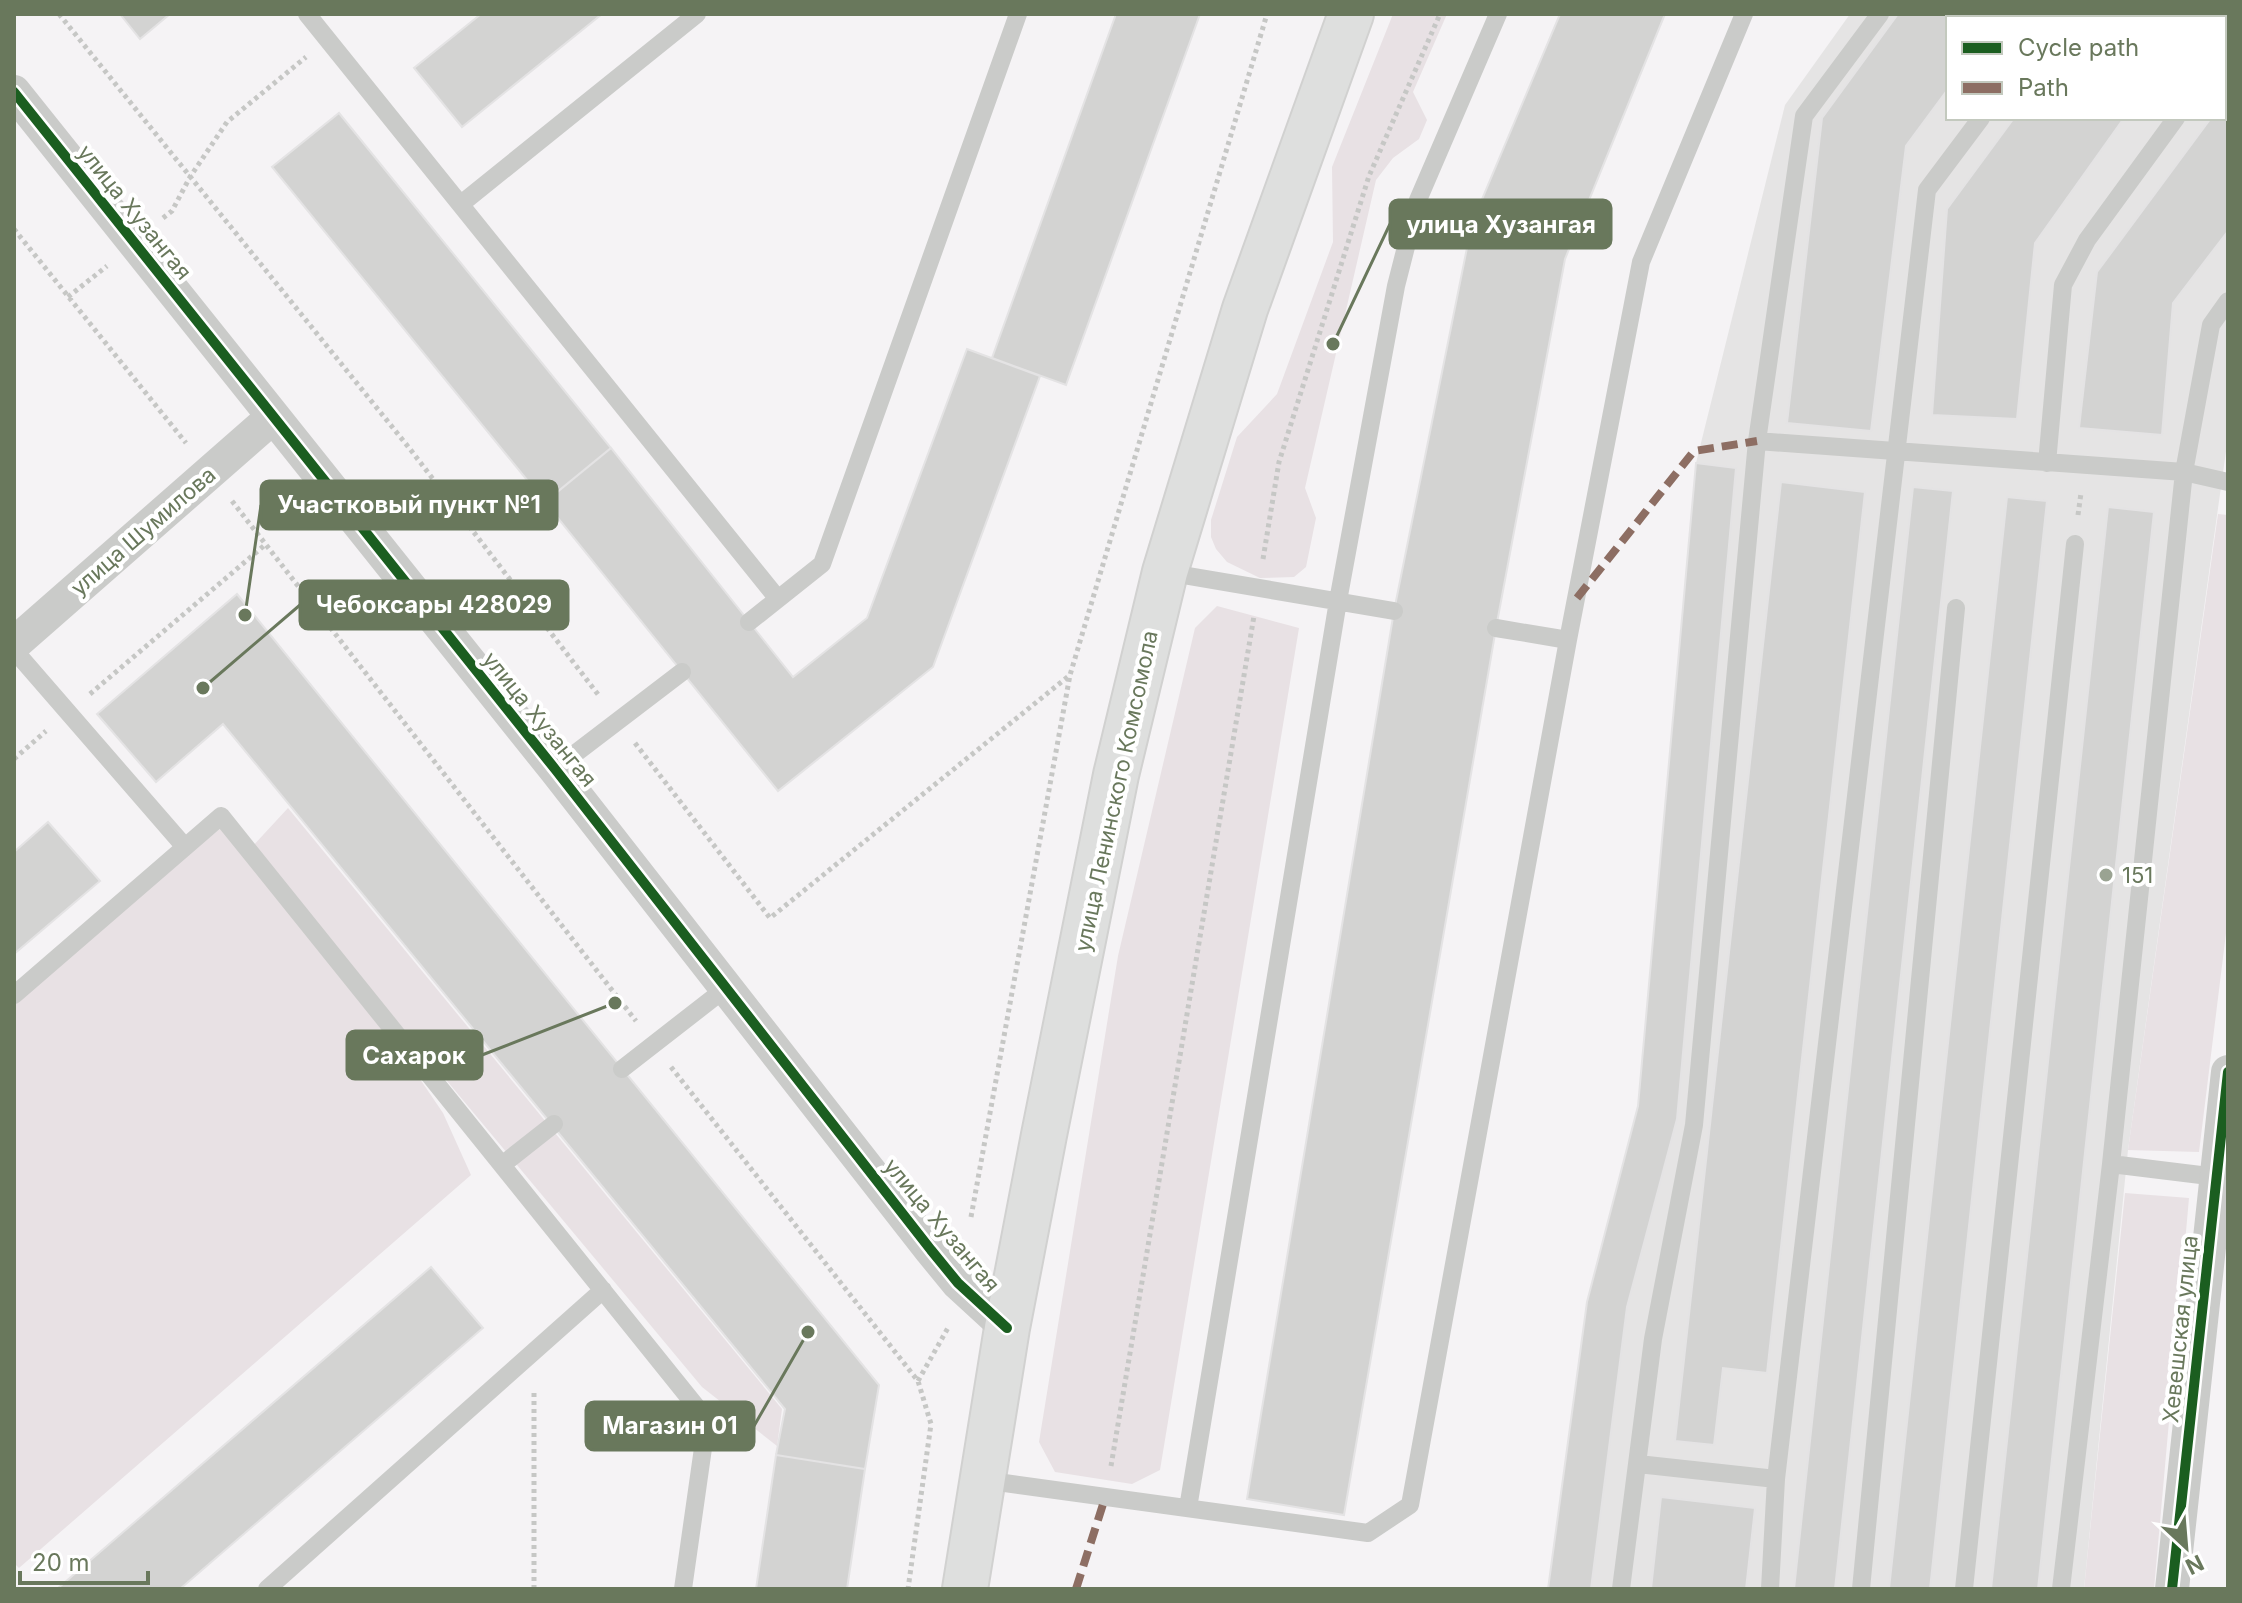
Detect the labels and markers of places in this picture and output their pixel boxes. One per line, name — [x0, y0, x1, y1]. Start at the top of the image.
callout: улица Хузангая — [1390, 200, 1611, 248]
callout: Участковый пункт №1 — [261, 481, 557, 529]
callout: Чебоксары 428029 — [300, 581, 568, 629]
place label: 151 — [2122, 862, 2153, 888]
marker: 151 — [2097, 866, 2115, 884]
callout: Сахарок — [347, 1031, 482, 1079]
callout: Магазин 01 — [586, 1402, 754, 1450]

